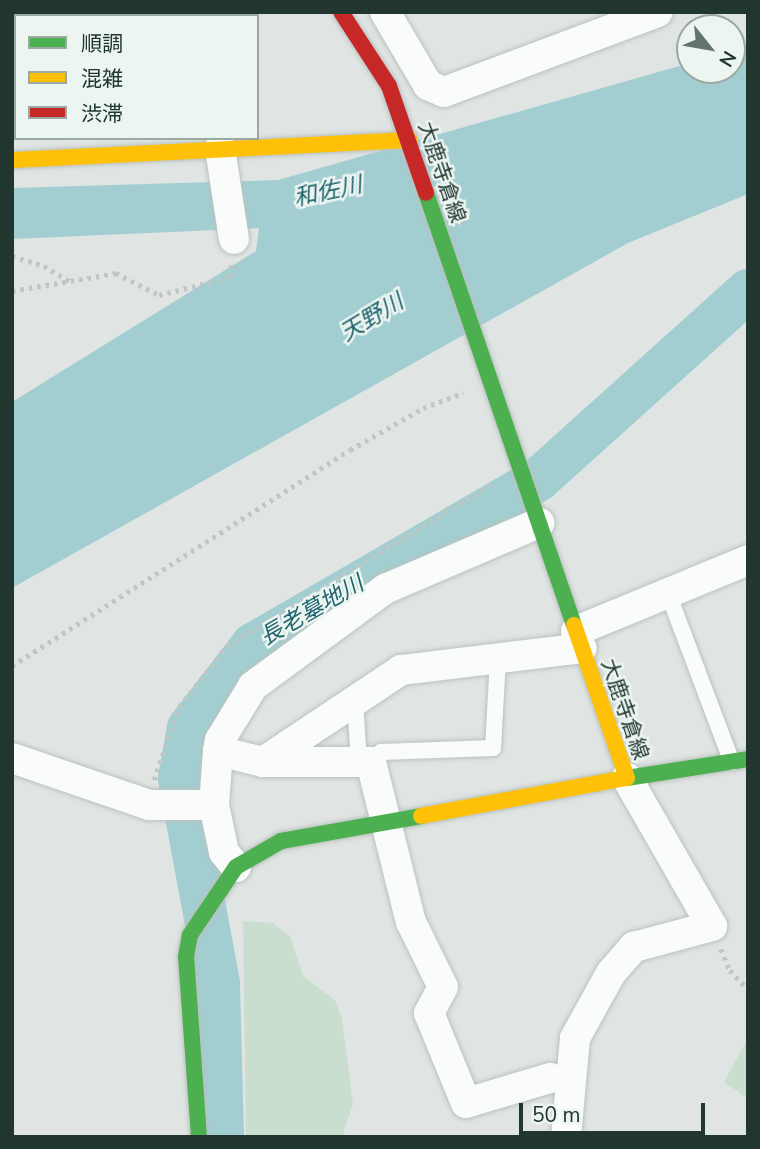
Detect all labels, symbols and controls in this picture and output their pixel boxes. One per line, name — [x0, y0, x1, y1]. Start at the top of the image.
legend — [14, 14, 259, 140]
north arrow — [676, 14, 746, 84]
text: 順調 — [81, 30, 123, 58]
text: N — [712, 46, 742, 72]
text: 混雑 — [81, 65, 123, 93]
text: 渋滞 — [81, 100, 123, 128]
street label: 大鹿寺倉線 — [413, 118, 471, 226]
water label: 和佐川 — [291, 171, 365, 213]
water label: 天野川 — [335, 288, 409, 348]
water label: 長老墓地川 — [255, 570, 369, 652]
street label: 大鹿寺倉線 — [596, 655, 654, 763]
scale bar — [522, 1090, 708, 1134]
text: 50 m — [532, 1101, 581, 1129]

